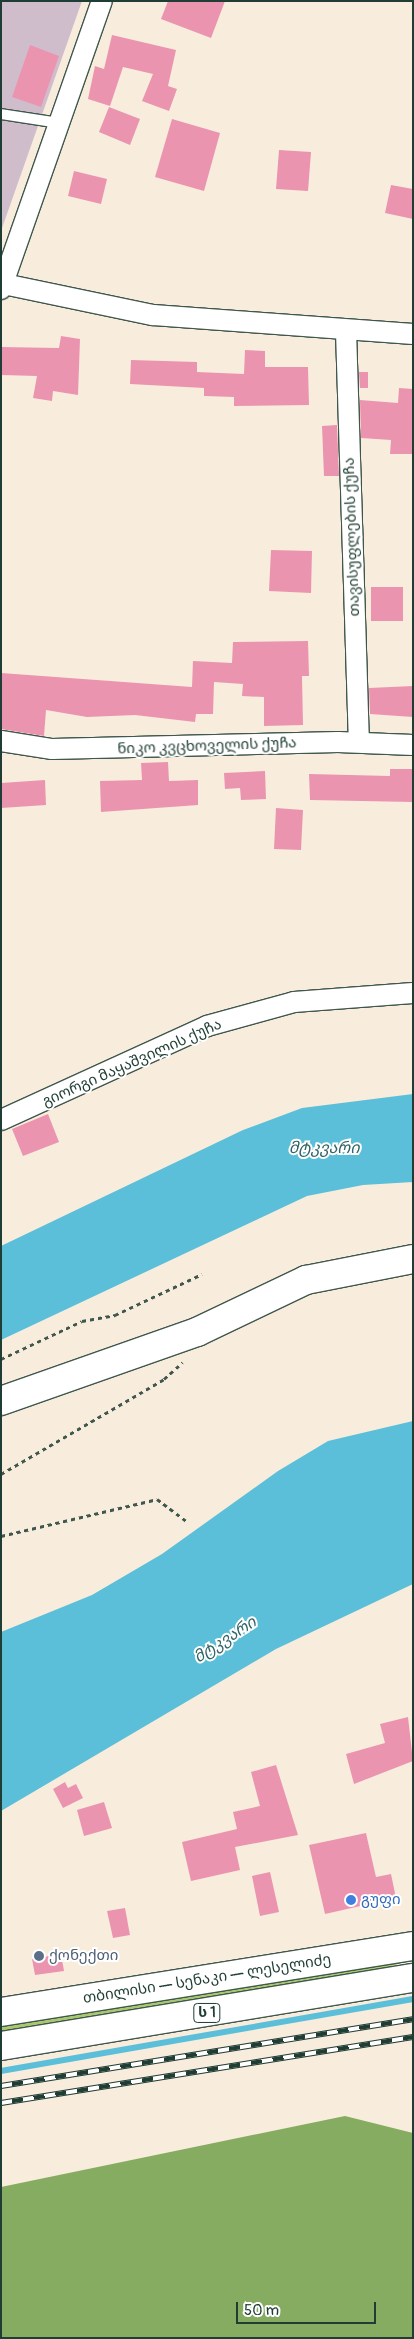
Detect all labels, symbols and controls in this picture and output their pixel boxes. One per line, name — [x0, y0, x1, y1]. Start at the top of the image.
street label: თავისუფლების ქუჩა — [340, 457, 364, 617]
street label: ნიკო კვცხოველის ქუჩა — [117, 734, 297, 758]
street label: გიორგი მაყაშვილის ქუჩა — [40, 1015, 224, 1111]
water label: მტკვარი — [289, 1138, 359, 1158]
water label: მტკვარი — [190, 1613, 260, 1667]
place label: გუფი — [361, 1891, 400, 1909]
marker: გუფი — [345, 1894, 357, 1906]
place label: ქონექთი — [49, 1947, 118, 1965]
marker: ქონექთი — [33, 1950, 45, 1962]
street label: თბილისი — სენაკი — ლესელიძე — [82, 1950, 332, 2008]
road number: ს 1 — [193, 2002, 221, 2025]
scale bar — [239, 2292, 379, 2324]
text: 50 m — [244, 2301, 279, 2320]

